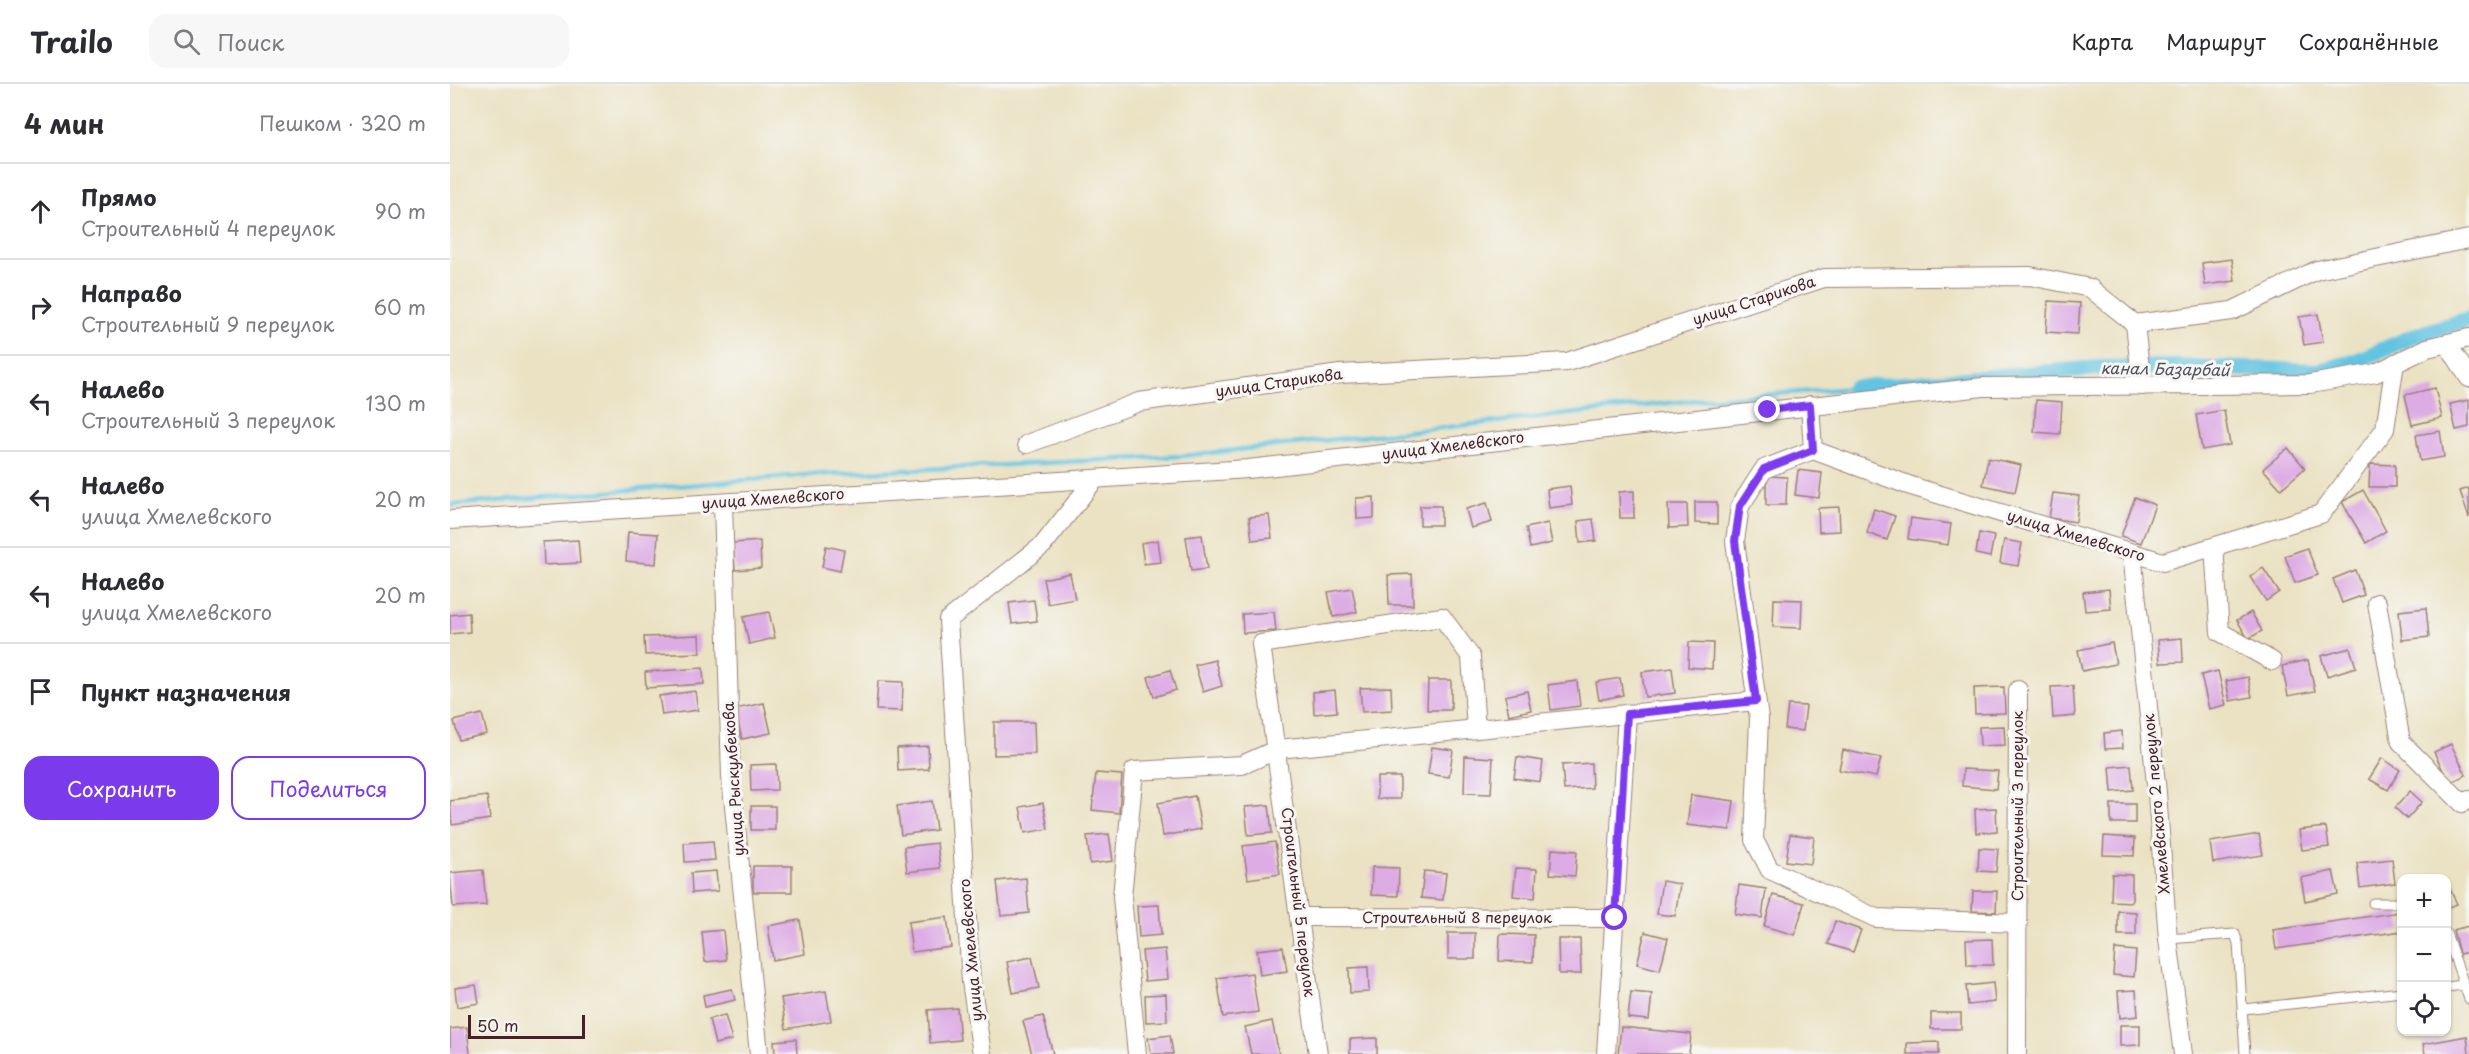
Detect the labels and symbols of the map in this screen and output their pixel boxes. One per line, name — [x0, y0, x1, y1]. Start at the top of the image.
street label: улица Старикова — [1689, 269, 1819, 330]
water label: канал Базарбай — [2100, 355, 2232, 381]
street label: улица Старикова — [1214, 361, 1344, 402]
route end — [1754, 396, 1780, 422]
street label: улица Хмелевского — [1380, 424, 1525, 465]
street label: улица Хмелевского — [701, 481, 845, 514]
street label: улица Хмелевского — [2005, 503, 2148, 567]
street label: улица Рыскулбекова — [716, 701, 749, 857]
street label: Строительный 3 переулок — [2005, 711, 2028, 901]
street label: Хмелевского 2 переулок — [2136, 713, 2175, 895]
street label: Строительный 5 переулок — [1276, 806, 1323, 998]
street label: улица Хмелевского — [952, 878, 987, 1022]
route start — [1601, 904, 1627, 930]
street label: Строительный 8 переулок — [1362, 905, 1552, 928]
scale bar — [468, 1012, 585, 1040]

